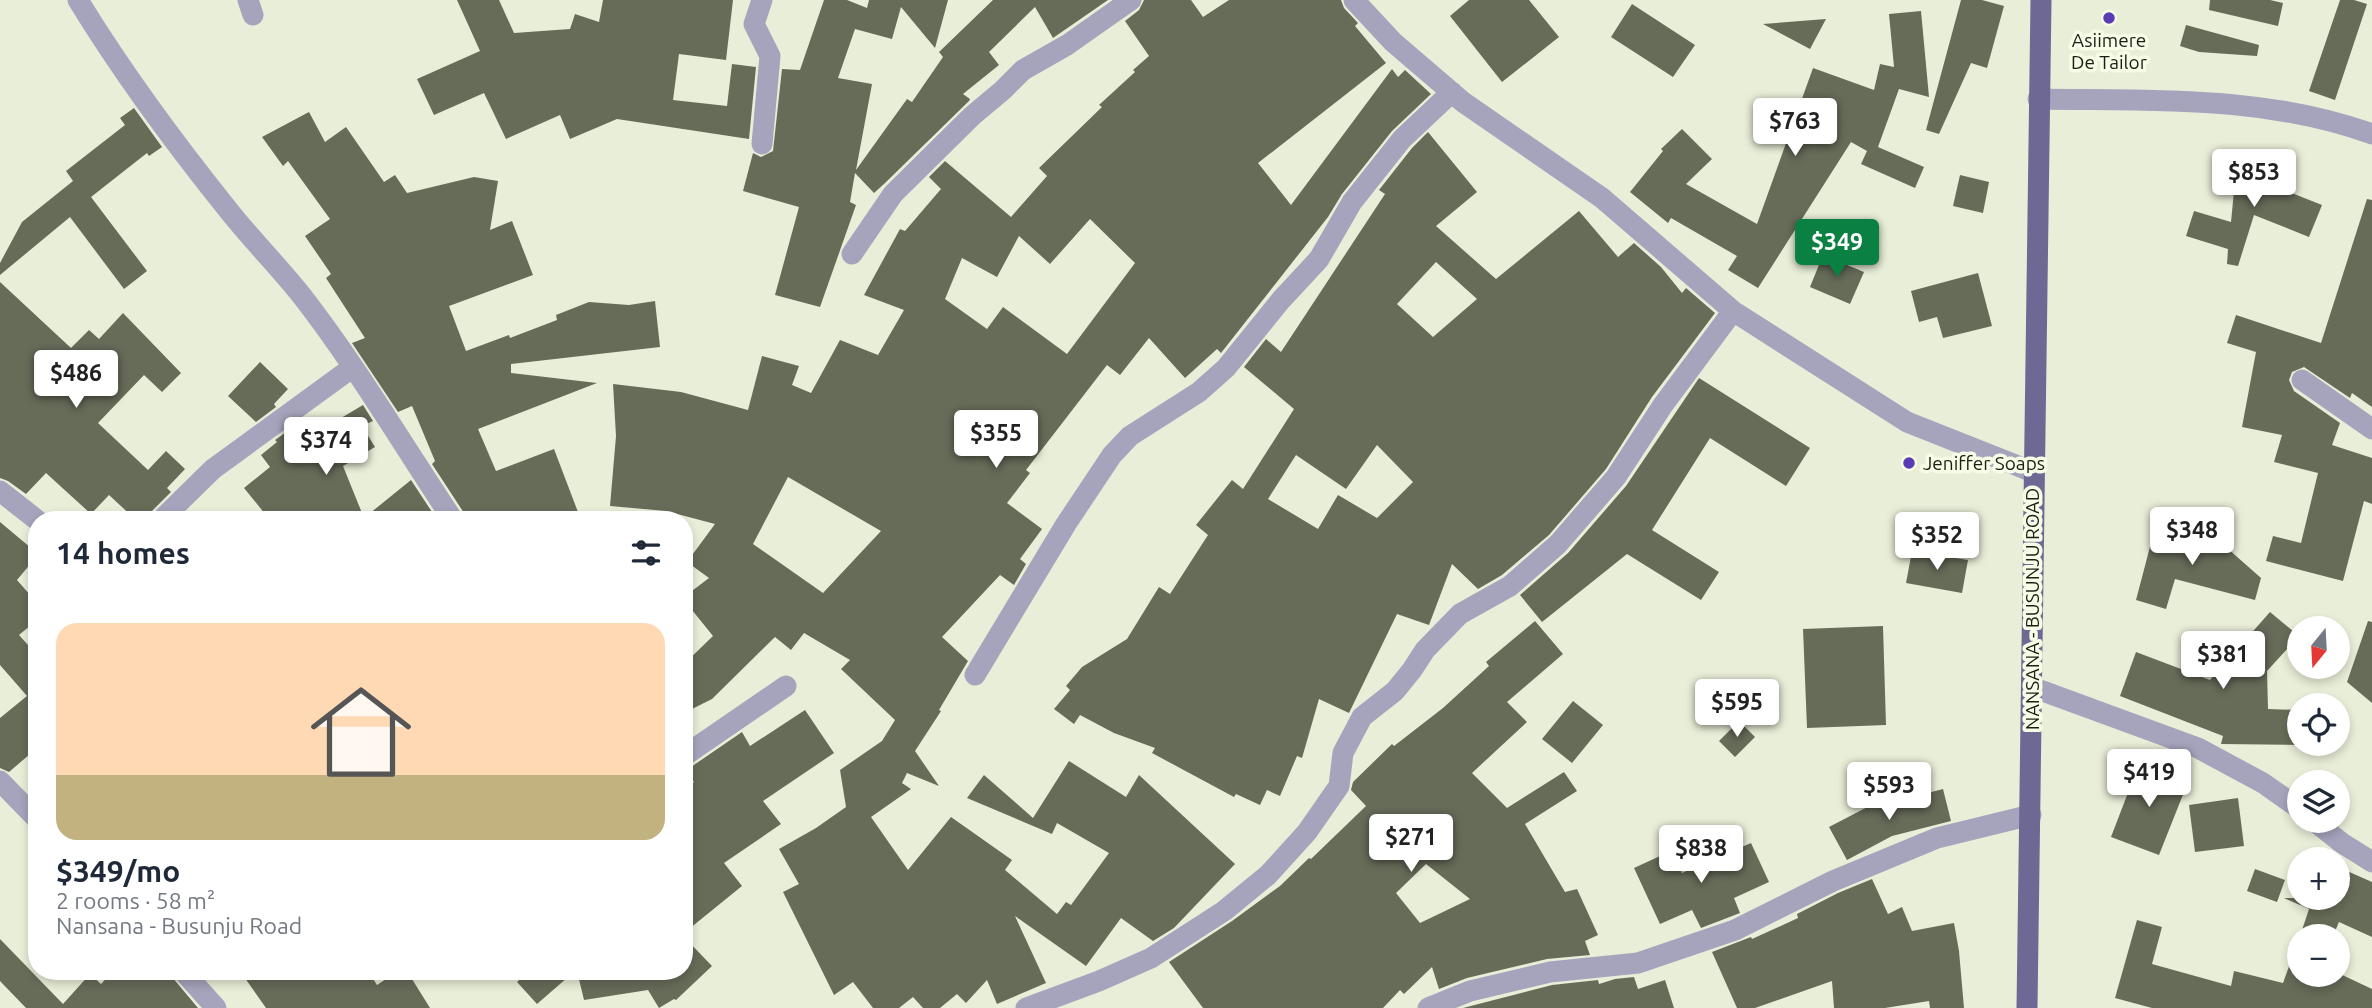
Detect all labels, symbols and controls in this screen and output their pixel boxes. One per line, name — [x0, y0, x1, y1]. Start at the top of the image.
marker: Asiimere De Tailor — [2101, 10, 2117, 26]
place label: Asiimere De Tailor — [2071, 29, 2147, 73]
pin: $763 — [1754, 99, 1836, 158]
text: $763 — [1769, 108, 1821, 133]
pin: $853 — [2213, 150, 2295, 209]
text: $853 — [2228, 159, 2280, 184]
pin: $349 — [1796, 219, 1878, 279]
text: $349 — [1811, 229, 1863, 254]
pin: $486 — [35, 350, 117, 410]
text: $486 — [50, 360, 102, 385]
pin: $355 — [955, 410, 1037, 470]
pin: $374 — [285, 418, 367, 477]
text: $355 — [970, 420, 1022, 445]
text: $374 — [300, 427, 352, 452]
place label: Jeniffer Soaps — [1923, 452, 2045, 474]
marker: Jeniffer Soaps — [1901, 455, 1917, 471]
street label: NANSANA - BUSUNJU ROAD — [2021, 488, 2043, 730]
pin: $348 — [2151, 508, 2233, 567]
pin: $352 — [1896, 512, 1978, 572]
text: $348 — [2166, 517, 2218, 542]
text: $352 — [1911, 522, 1963, 547]
icon: filters — [627, 534, 665, 572]
text: 14 homes — [56, 536, 190, 570]
north arrow — [2287, 616, 2350, 679]
map controls — [2287, 616, 2350, 987]
pin: $381 — [2182, 632, 2264, 691]
text: $381 — [2197, 641, 2249, 666]
icon: home — [298, 669, 424, 795]
pin: $595 — [1696, 680, 1778, 739]
text: $595 — [1711, 689, 1763, 714]
button: locate — [2287, 693, 2350, 756]
pin: $419 — [2108, 750, 2190, 809]
text: $419 — [2123, 759, 2175, 784]
pin: $593 — [1848, 762, 1930, 822]
button: layers — [2287, 770, 2350, 833]
text: $593 — [1863, 772, 1915, 797]
pin: $271 — [1370, 814, 1452, 874]
text: $271 — [1385, 824, 1437, 849]
pin: $838 — [1660, 826, 1742, 885]
text: $838 — [1675, 835, 1727, 860]
button: + — [2287, 847, 2350, 910]
text: $349/mo — [56, 854, 180, 888]
text: 2 rooms · 58 m² — [56, 888, 215, 913]
text: Nansana - Busunju Road — [56, 913, 302, 938]
button: − — [2287, 924, 2350, 987]

